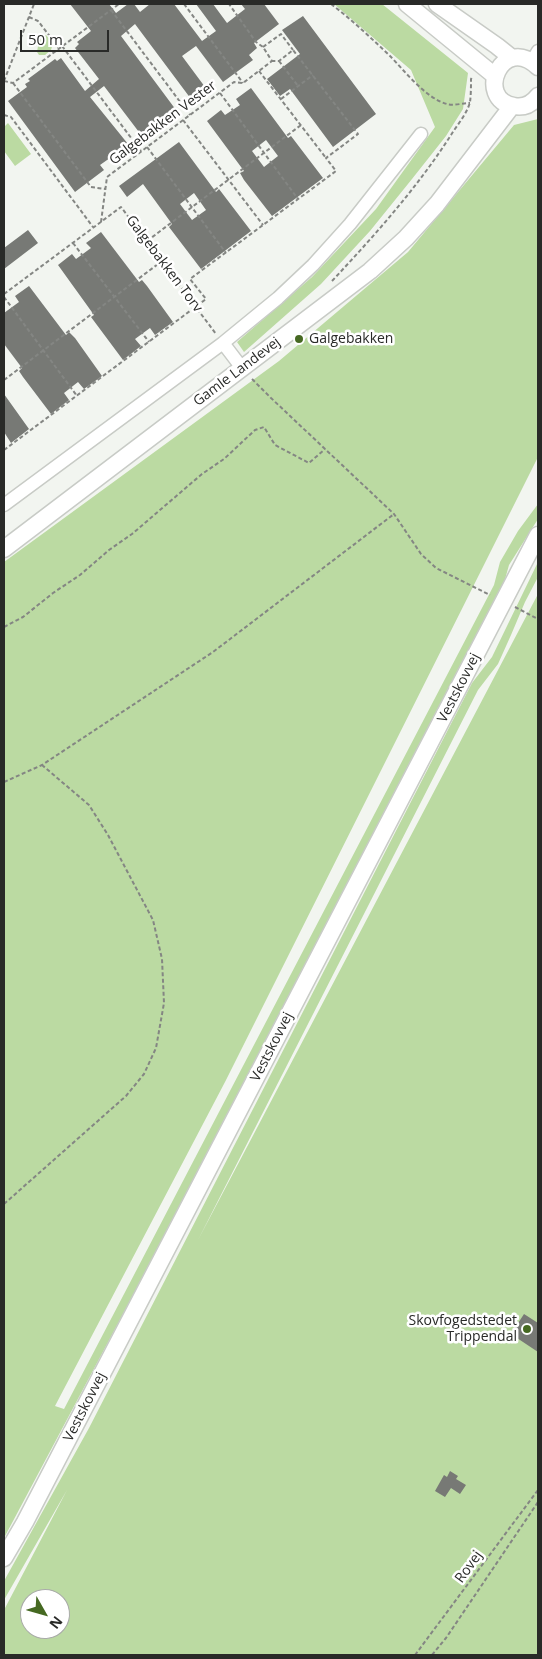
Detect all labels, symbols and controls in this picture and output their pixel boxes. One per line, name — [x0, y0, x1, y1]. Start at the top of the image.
scale bar — [22, 20, 111, 52]
text: 50 m — [28, 29, 63, 49]
street label: Galgebakken Vester — [106, 77, 220, 169]
street label: Galgebakken Torv — [122, 212, 206, 316]
place label: Galgebakken — [309, 331, 393, 347]
marker: Galgebakken — [293, 333, 305, 345]
street label: Gamle Landevej — [190, 334, 284, 410]
street label: Vestskovvej — [434, 650, 484, 726]
street label: Vestskovvej — [247, 1009, 297, 1085]
place label: Skovfogedstedet Trippendal — [408, 1313, 517, 1345]
marker: Skovfogedstedet Trippendal — [521, 1323, 533, 1335]
street label: Vestskovvej — [60, 1369, 110, 1445]
street label: Rovej — [452, 1548, 486, 1586]
north arrow — [20, 1589, 70, 1639]
text: N — [45, 1613, 67, 1633]

